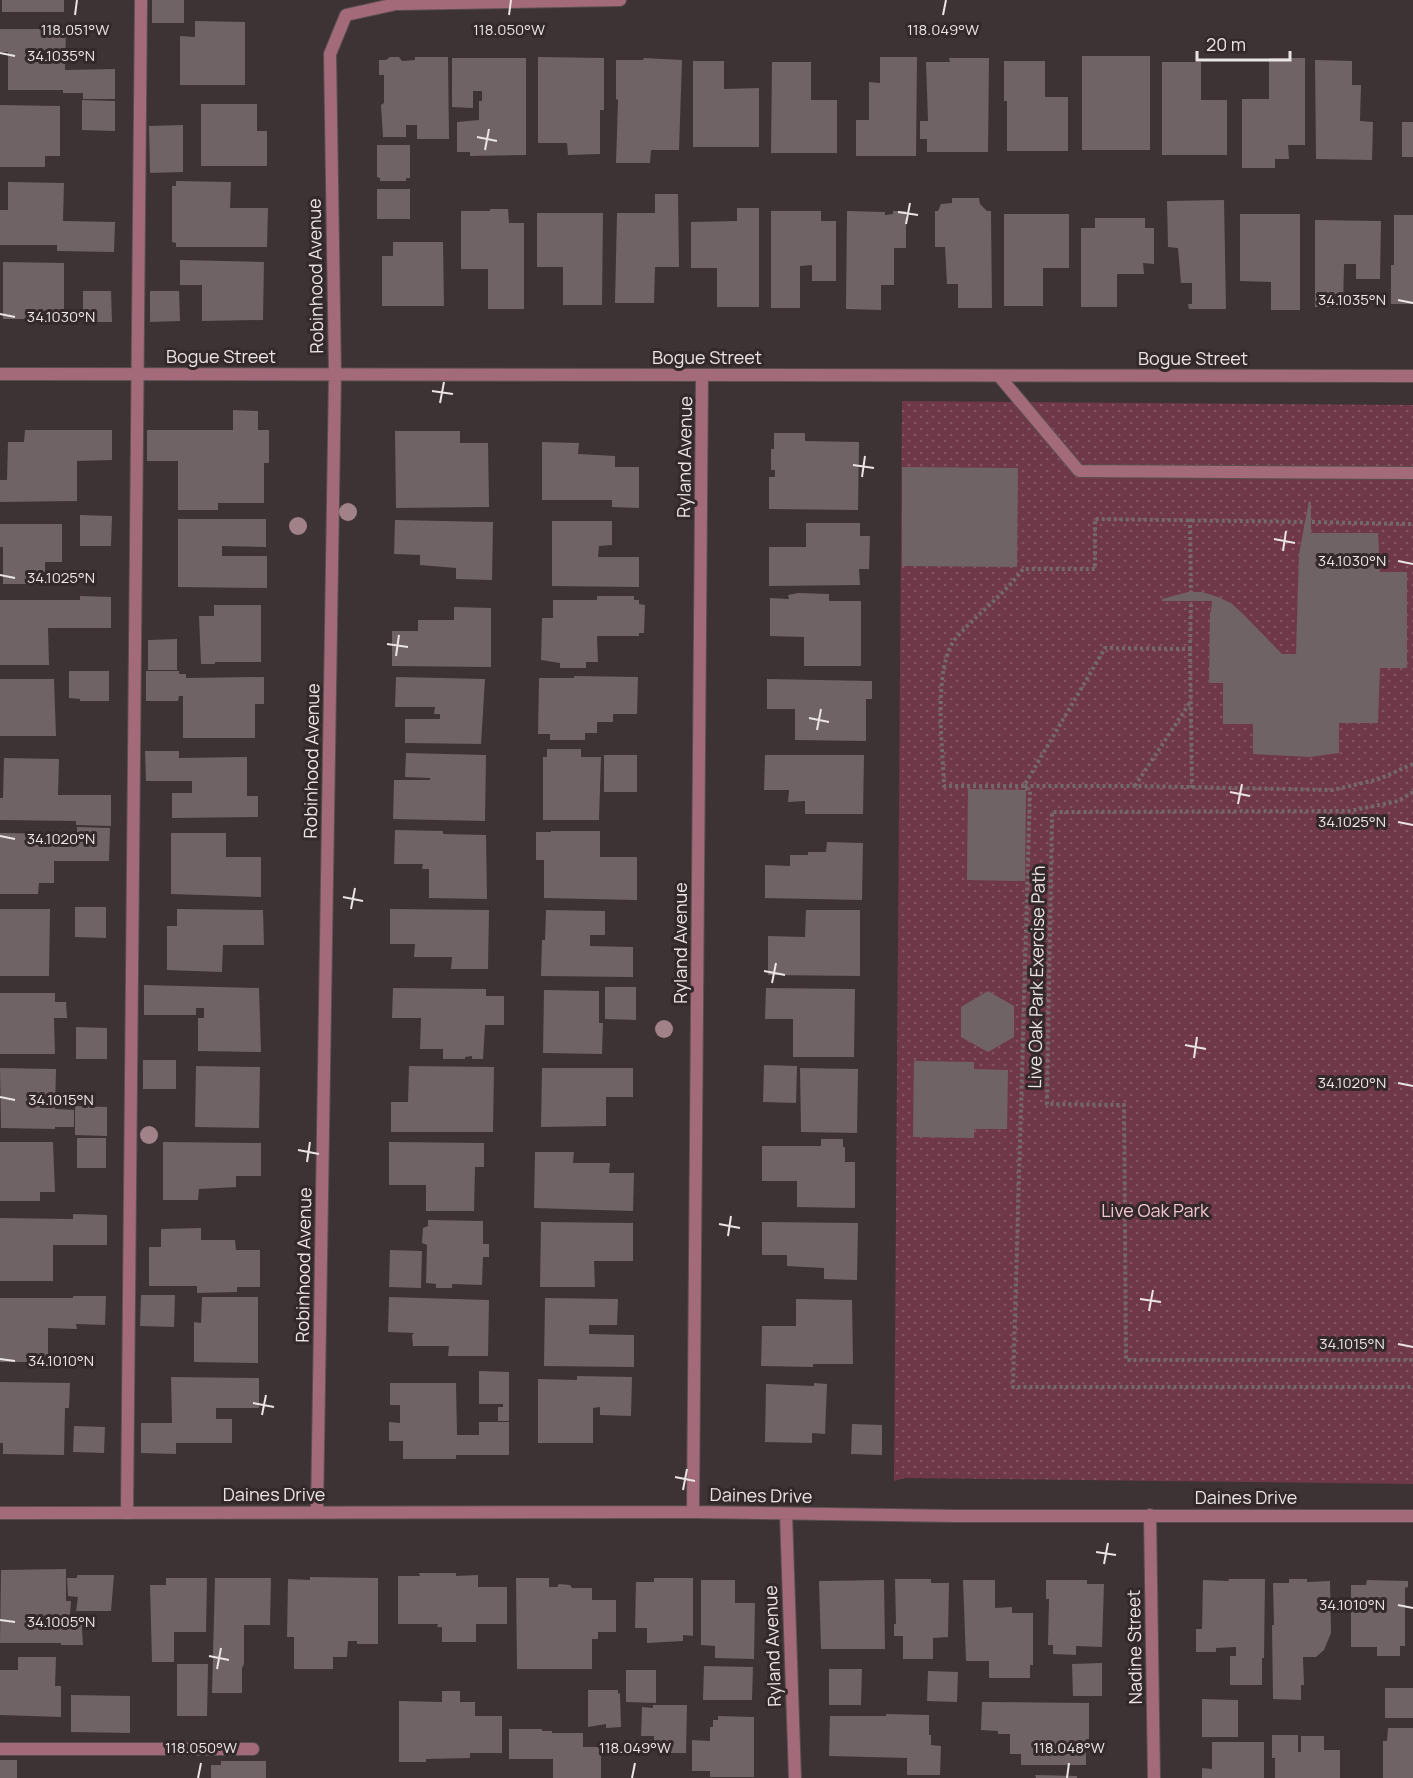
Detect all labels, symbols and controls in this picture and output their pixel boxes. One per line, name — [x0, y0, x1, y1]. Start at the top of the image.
text: 118.051°W — [41, 19, 109, 40]
text: 118.050°W — [473, 19, 545, 40]
text: 118.049°W — [907, 19, 979, 40]
scale bar — [1197, 24, 1290, 62]
text: 20 m — [1206, 32, 1246, 56]
text: 34.1035°N — [27, 45, 95, 66]
street label: Robinhood Avenue — [302, 198, 328, 354]
text: 34.1035°N — [1318, 289, 1386, 310]
text: 34.1030°N — [27, 306, 95, 327]
street label: Bogue Street — [166, 344, 276, 368]
street label: Bogue Street — [652, 345, 762, 369]
street label: Bogue Street — [1138, 346, 1248, 370]
street label: Ryland Avenue — [671, 396, 697, 518]
text: 34.1030°N — [1318, 550, 1386, 571]
text: 34.1025°N — [27, 567, 95, 588]
street label: Robinhood Avenue — [298, 683, 324, 839]
text: 34.1025°N — [1318, 811, 1386, 832]
text: 34.1020°N — [27, 828, 95, 849]
street label: Live Oak Park Exercise Path — [1022, 865, 1050, 1089]
street label: Ryland Avenue — [668, 882, 692, 1004]
text: 34.1020°N — [1318, 1072, 1386, 1093]
text: 34.1015°N — [28, 1089, 94, 1110]
street label: Robinhood Avenue — [290, 1187, 316, 1343]
park label: Live Oak Park — [1101, 1198, 1210, 1222]
text: 34.1015°N — [1319, 1333, 1385, 1354]
text: 34.1010°N — [28, 1350, 94, 1371]
street label: Daines Drive — [223, 1482, 325, 1506]
street label: Daines Drive — [710, 1482, 812, 1508]
street label: Daines Drive — [1195, 1485, 1297, 1509]
street label: Ryland Avenue — [758, 1585, 786, 1707]
street label: Nadine Street — [1121, 1589, 1147, 1705]
text: 34.1010°N — [1319, 1594, 1385, 1615]
text: 34.1005°N — [27, 1611, 95, 1632]
text: 118.050°W — [165, 1737, 237, 1758]
text: 118.049°W — [599, 1737, 671, 1758]
text: 118.048°W — [1033, 1737, 1105, 1758]

